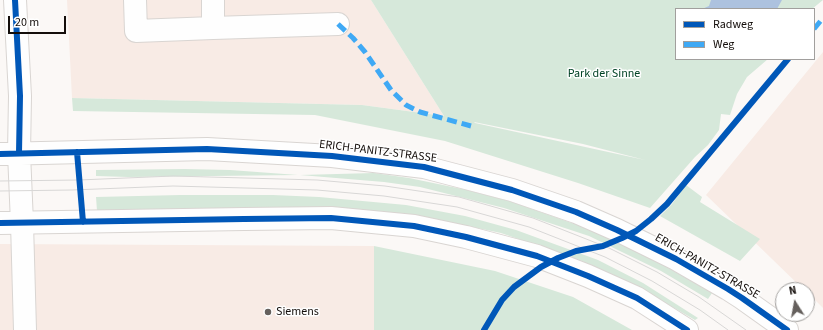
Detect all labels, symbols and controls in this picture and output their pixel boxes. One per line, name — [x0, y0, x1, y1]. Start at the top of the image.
scale bar — [10, 8, 68, 34]
legend — [675, 8, 815, 60]
text: 20 m — [15, 14, 39, 31]
text: Radweg — [713, 16, 753, 33]
text: Weg — [713, 36, 734, 53]
park label: Park der Sinne — [568, 67, 640, 81]
street label: ERICH-PANITZ-STRASSE — [318, 138, 438, 166]
street label: ERICH-PANITZ-STRASSE — [652, 231, 762, 303]
north arrow — [775, 282, 815, 322]
text: N — [788, 283, 798, 299]
place label: Siemens — [276, 305, 319, 319]
marker: Siemens — [263, 307, 273, 317]

